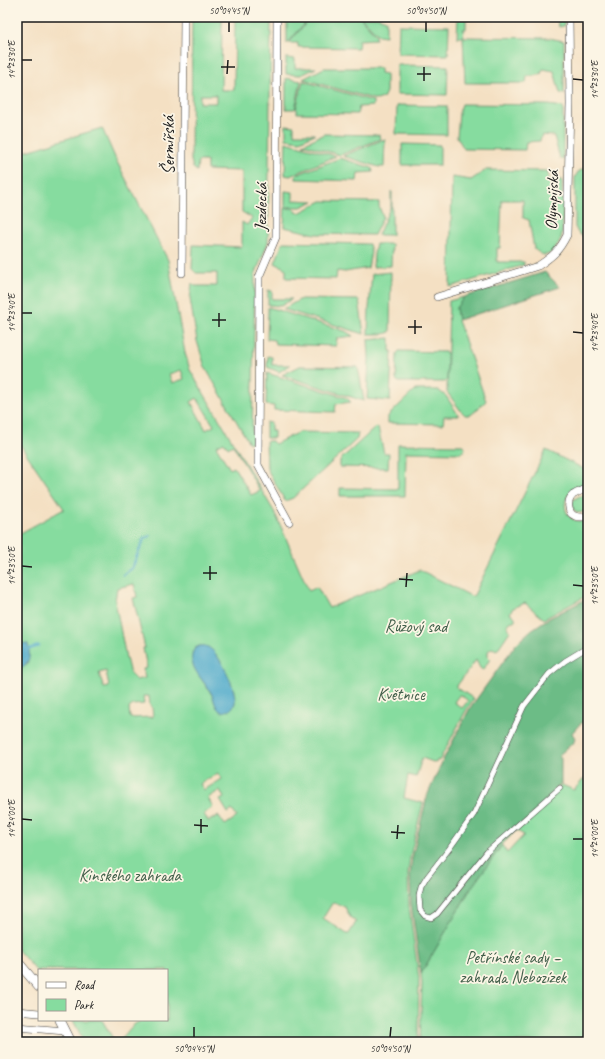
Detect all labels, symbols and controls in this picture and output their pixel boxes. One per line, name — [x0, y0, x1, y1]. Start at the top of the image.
text: 50°04'45"N — [209, 4, 251, 17]
text: 50°04'50"N — [406, 4, 448, 17]
text: 14°23'30"E — [5, 39, 18, 79]
text: 14°23'30"E — [588, 59, 601, 99]
street label: Šermířská — [158, 114, 179, 175]
street label: Olympijská — [540, 168, 564, 230]
street label: Jezdecká — [250, 181, 272, 232]
text: 14°23'40"E — [5, 292, 18, 332]
text: 14°23'40"E — [588, 312, 601, 352]
text: 14°23'50"E — [5, 545, 18, 585]
text: 14°23'50"E — [588, 565, 601, 605]
park label: Růžový sad — [385, 616, 450, 637]
park label: Květnice — [377, 684, 426, 705]
text: 14°24'00"E — [5, 798, 18, 838]
text: 14°24'00"E — [588, 818, 601, 858]
park label: Kinského zahrada — [79, 865, 183, 886]
park label: Petřínské sady – zahrada Nebozízek — [460, 947, 568, 988]
legend — [38, 969, 168, 1021]
text: Road — [74, 977, 96, 993]
text: Park — [74, 997, 95, 1013]
text: 50°04'45"N — [174, 1042, 216, 1055]
text: 50°04'50"N — [370, 1042, 412, 1055]

